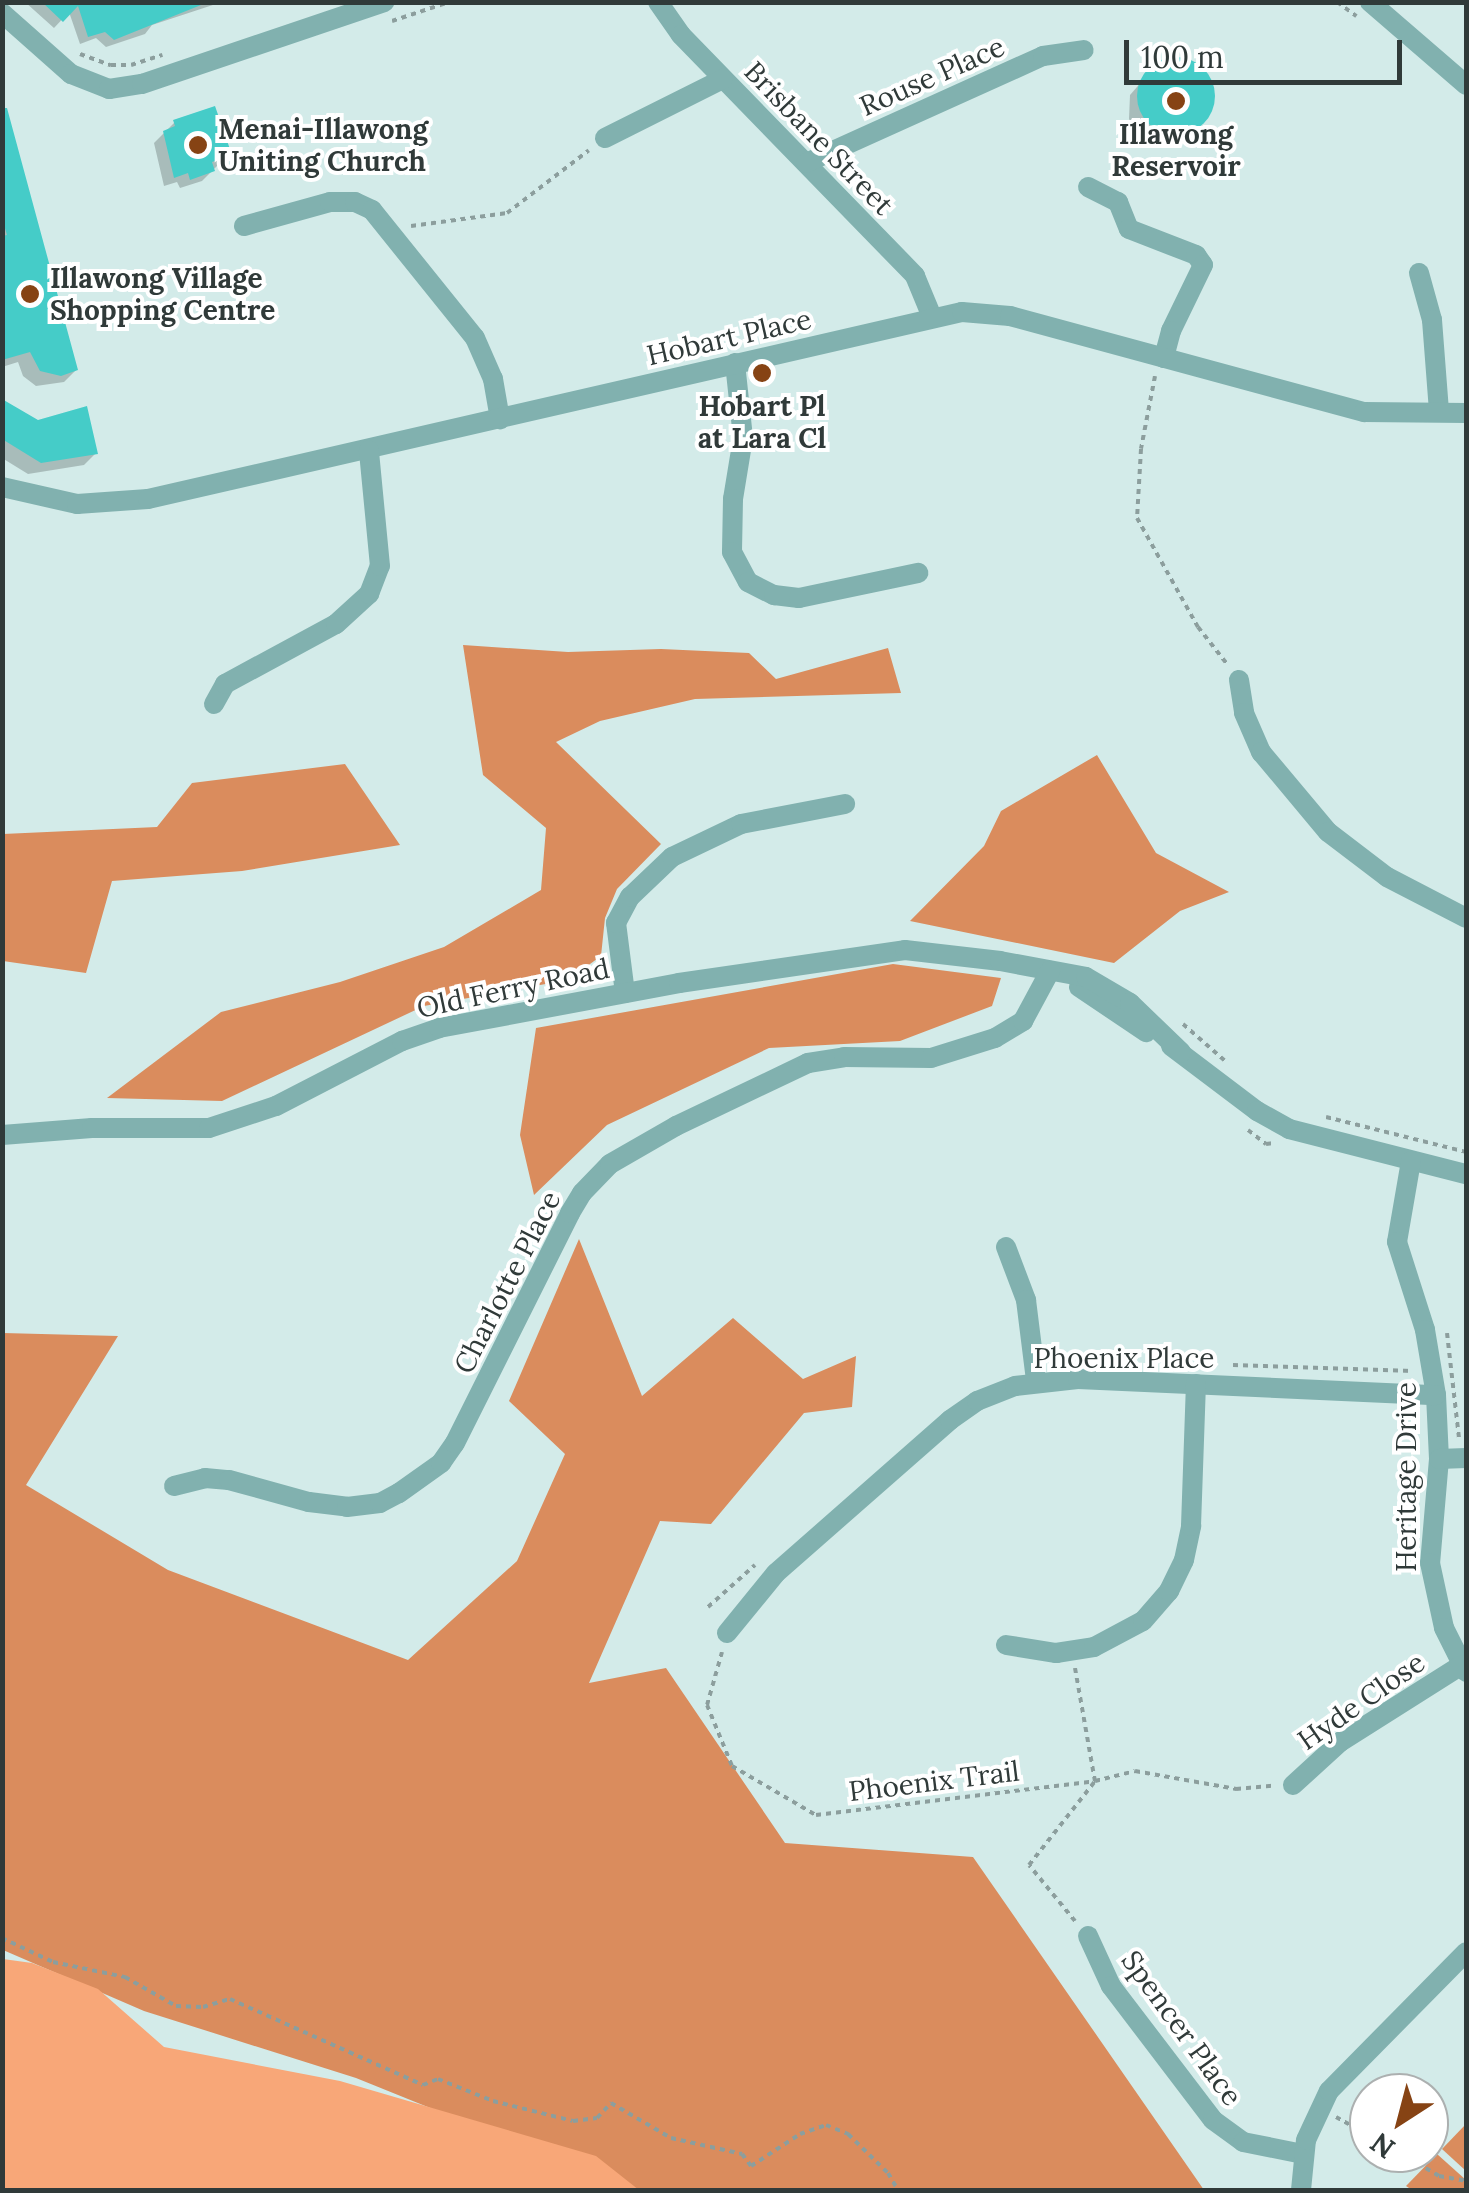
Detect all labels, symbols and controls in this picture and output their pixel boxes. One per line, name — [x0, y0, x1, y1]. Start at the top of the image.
scale bar — [1129, 20, 1406, 82]
street label: Rouse Place — [854, 29, 1010, 123]
text: 100 m — [1141, 38, 1224, 76]
street label: Brisbane Street — [738, 54, 900, 222]
marker: Illawong Reservoir — [1165, 90, 1187, 112]
place label: Menai-Illawong Uniting Church — [218, 112, 428, 178]
place label: Illawong Reservoir — [1111, 117, 1241, 183]
marker: Menai-Illawong Uniting Church — [187, 134, 209, 156]
place label: Illawong Village Shopping Centre — [50, 261, 275, 327]
marker: Illawong Village Shopping Centre — [19, 283, 41, 305]
street label: Hobart Place — [644, 302, 814, 372]
marker: Hobart Pl at Lara Cl — [751, 362, 773, 384]
place label: Hobart Pl at Lara Cl — [698, 389, 826, 455]
street label: Old Ferry Road — [414, 951, 612, 1025]
street label: Charlotte Place — [447, 1185, 567, 1379]
street label: Phoenix Place — [1034, 1341, 1214, 1375]
street label: Heritage Drive — [1389, 1382, 1423, 1572]
street label: Hyde Close — [1291, 1645, 1431, 1757]
street label: Phoenix Trail — [847, 1754, 1021, 1808]
street label: Spencer Place — [1115, 1944, 1249, 2112]
north arrow — [1349, 2073, 1449, 2173]
text: N — [1363, 2125, 1402, 2167]

